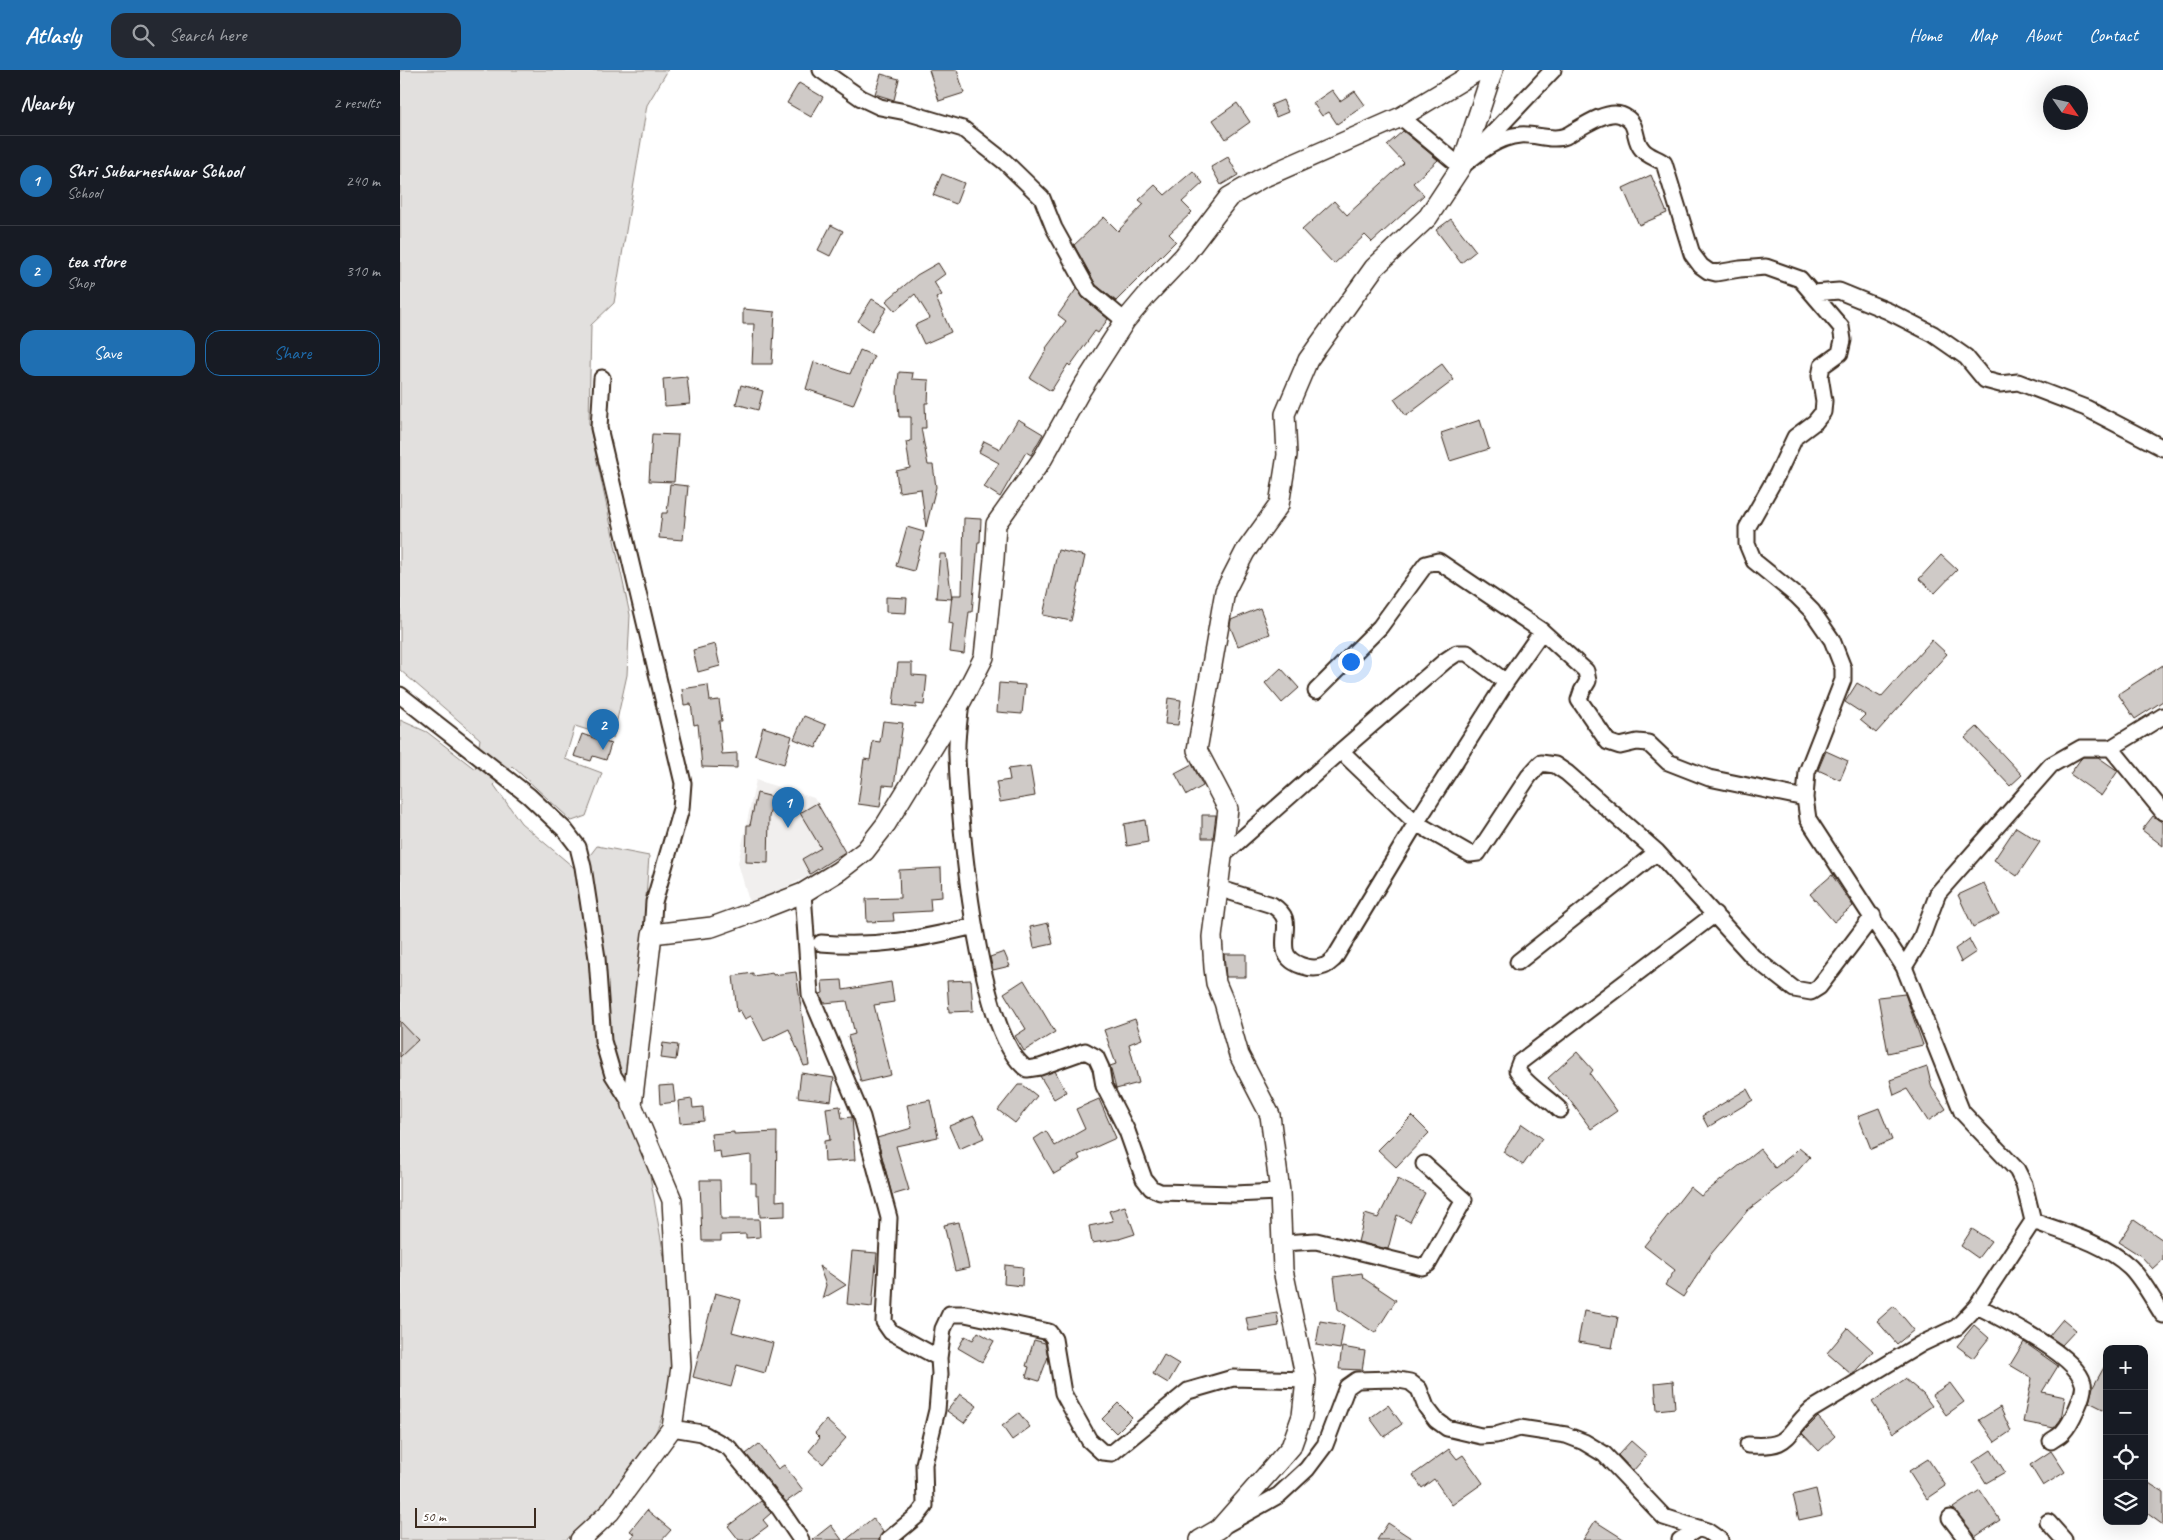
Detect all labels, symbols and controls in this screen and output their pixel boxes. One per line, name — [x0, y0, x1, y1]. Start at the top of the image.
search box — [111, 13, 461, 58]
text: Atlasly — [25, 20, 81, 50]
icon: search — [129, 21, 157, 49]
text: Search here — [169, 23, 246, 47]
text: Home — [1909, 24, 1942, 46]
text: Map — [1970, 24, 1997, 46]
text: About — [2025, 24, 2061, 46]
text: Contact — [2089, 24, 2138, 46]
north arrow — [2043, 85, 2088, 130]
text: Nearby — [20, 90, 73, 116]
text: 2 results — [333, 93, 380, 113]
text: Shri Subarneshwar School — [67, 159, 242, 183]
text: 1 — [32, 171, 40, 191]
text: 240 m — [346, 171, 380, 191]
text: School — [67, 183, 101, 203]
text: tea store — [67, 249, 125, 273]
text: 2 — [32, 261, 40, 281]
text: 310 m — [346, 261, 380, 281]
text: Shop — [67, 273, 94, 293]
button: Save — [20, 330, 195, 376]
button: Share — [205, 330, 380, 376]
your location — [1338, 649, 1364, 675]
pin: 2 — [587, 709, 619, 750]
pin: 1 — [772, 787, 804, 828]
map controls — [2103, 1345, 2148, 1525]
button: + — [2103, 1345, 2148, 1390]
button: − — [2103, 1390, 2148, 1435]
button: locate — [2103, 1435, 2148, 1480]
button: layers — [2103, 1480, 2148, 1525]
scale bar — [415, 1505, 536, 1528]
text: 50 m — [422, 1508, 446, 1525]

